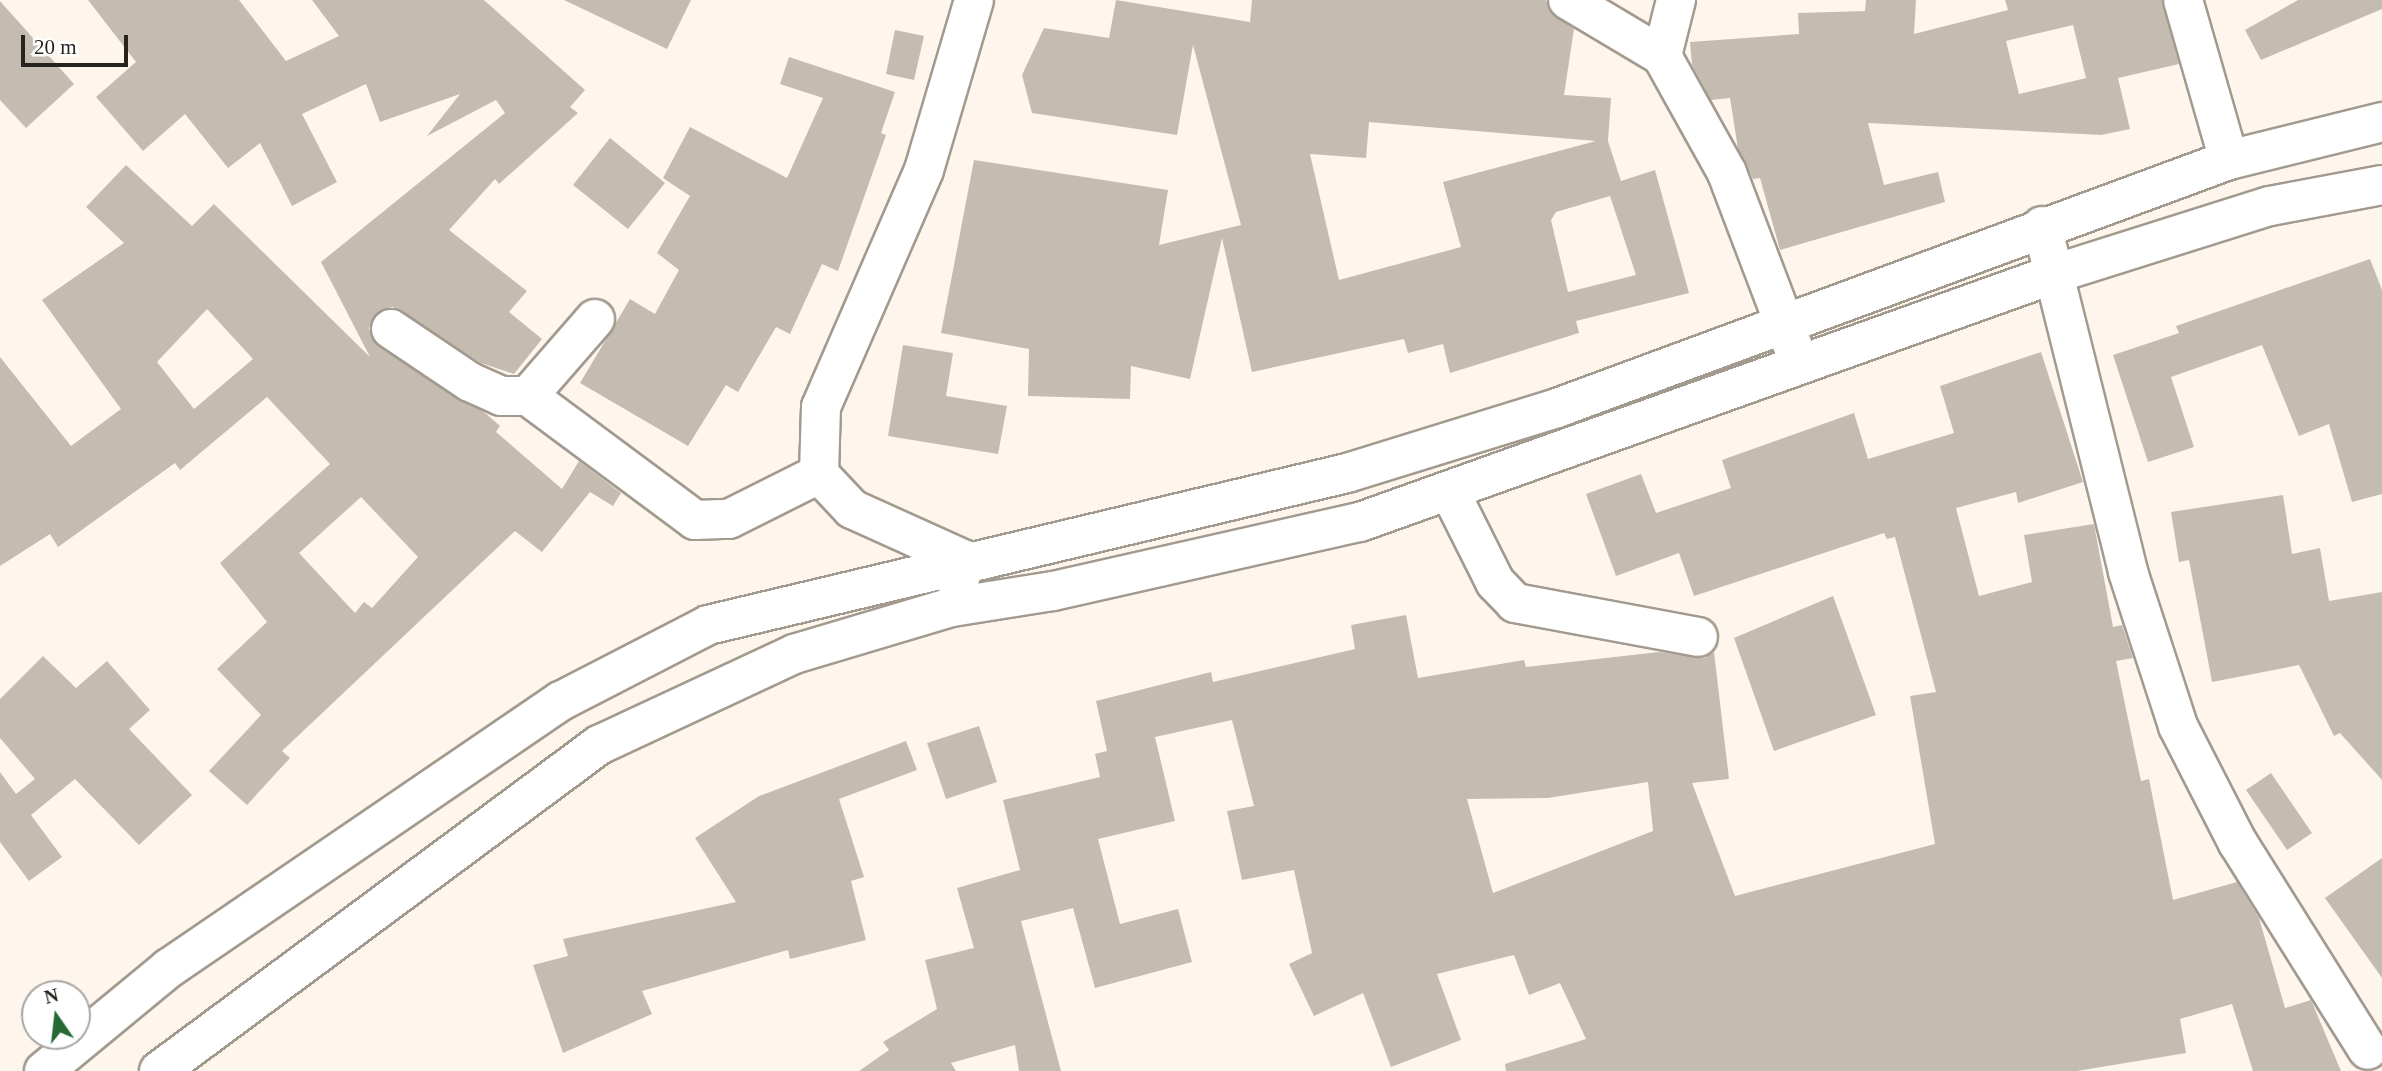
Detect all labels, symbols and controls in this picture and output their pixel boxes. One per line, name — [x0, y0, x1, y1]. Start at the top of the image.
scale bar — [24, 21, 131, 65]
text: 20 m — [34, 35, 77, 59]
north arrow — [21, 980, 91, 1050]
text: N — [42, 984, 60, 1008]

